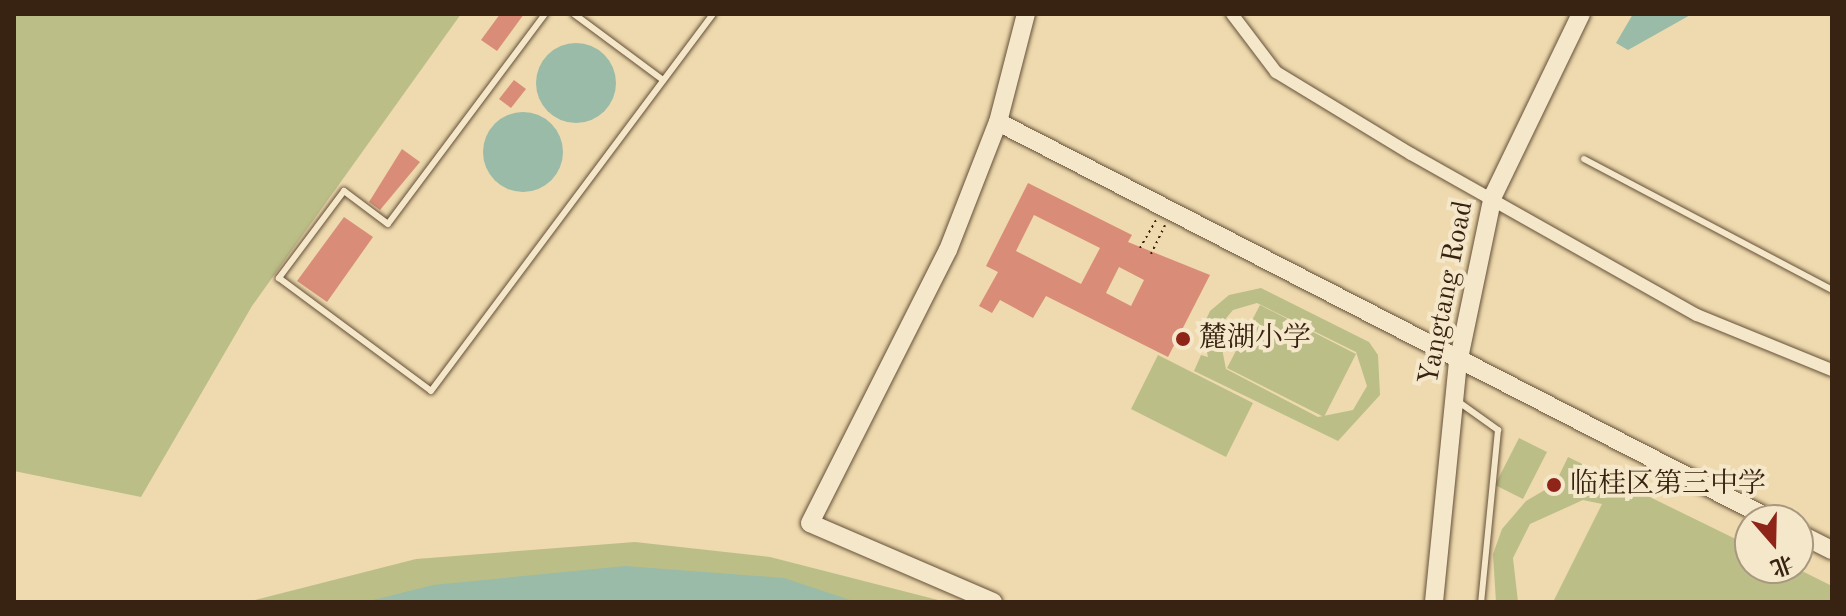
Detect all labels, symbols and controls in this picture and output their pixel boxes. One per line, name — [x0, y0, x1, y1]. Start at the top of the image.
street label: Yangtang Road — [1413, 198, 1481, 388]
place label: 麓湖小学 — [1199, 322, 1311, 356]
marker: 麓湖小学 — [1174, 330, 1192, 348]
place label: 临桂区第三中学 — [1570, 468, 1766, 502]
marker: 临桂区第三中学 — [1545, 476, 1563, 494]
north arrow — [1734, 504, 1814, 584]
text: 北 — [1767, 551, 1796, 579]

